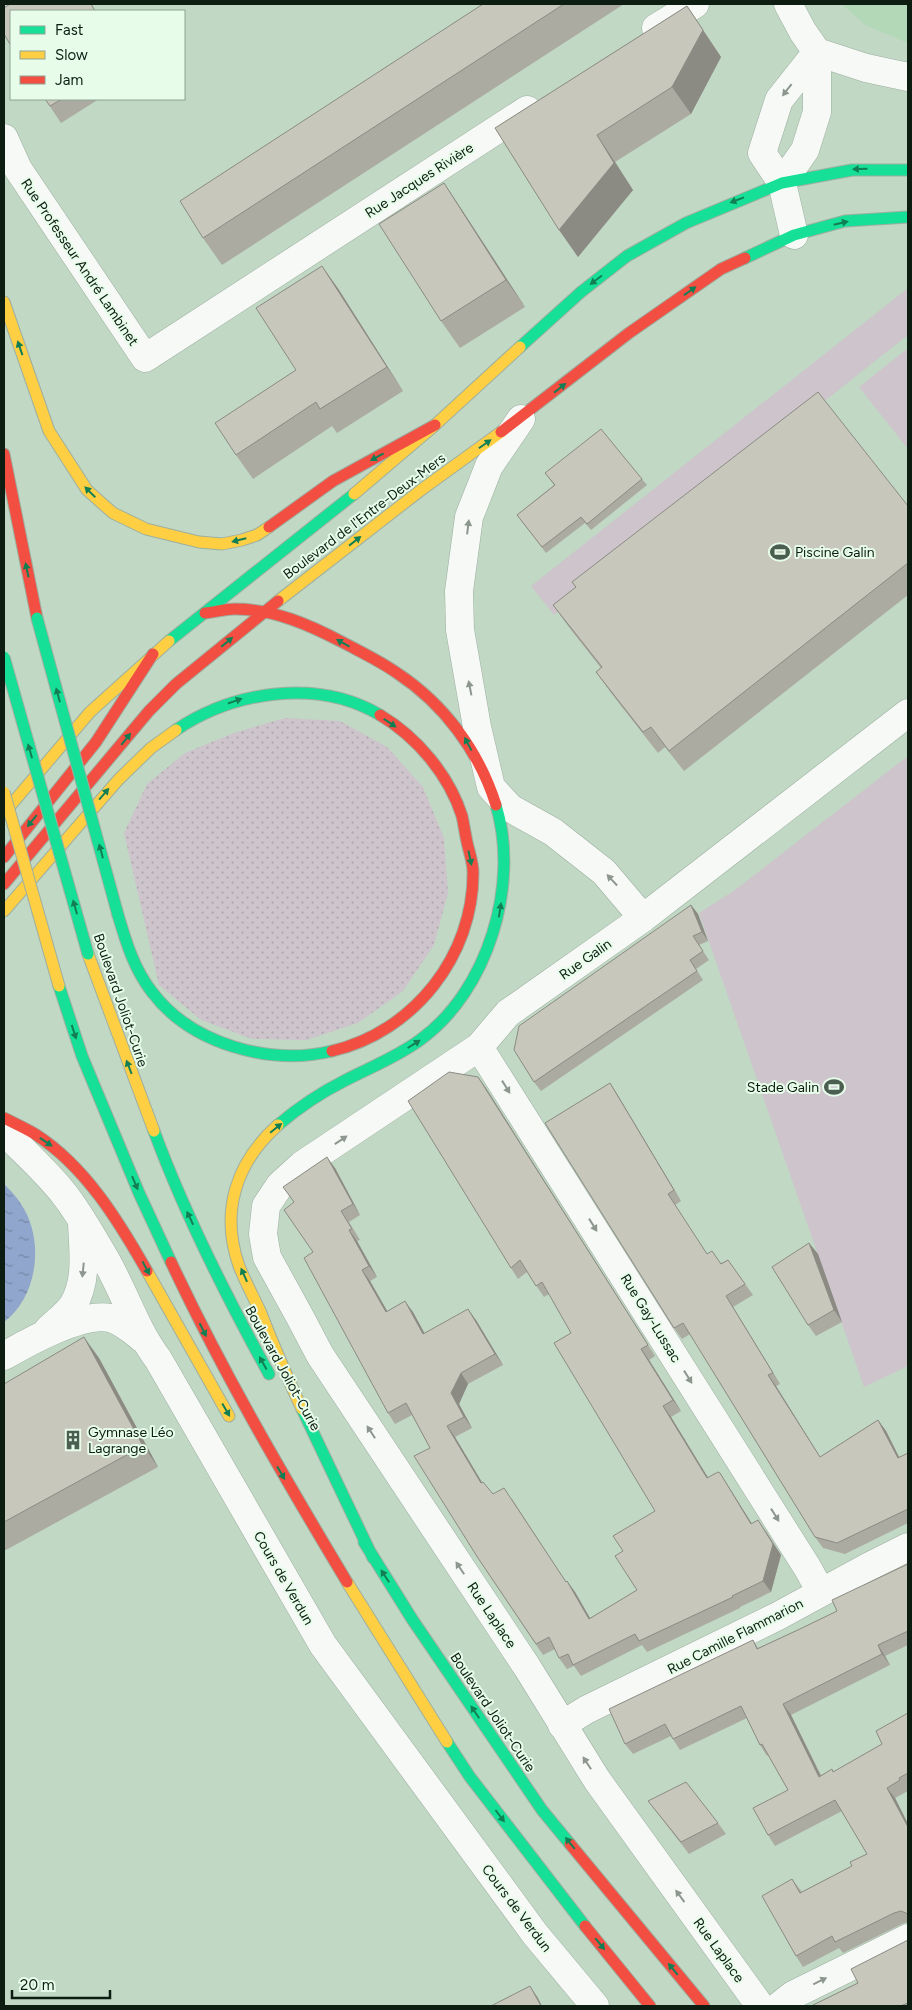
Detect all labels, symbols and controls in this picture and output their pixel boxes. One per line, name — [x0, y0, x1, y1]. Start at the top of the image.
legend — [10, 10, 185, 100]
text: Fast — [55, 21, 84, 39]
text: Slow — [55, 46, 88, 64]
text: Jam — [55, 71, 83, 89]
one-way arrow — [781, 83, 792, 96]
street label: Rue Jacques Rivière — [362, 139, 477, 222]
one-way arrow — [851, 166, 867, 174]
street label: Rue Professeur André Lambinet — [17, 175, 142, 349]
one-way arrow — [730, 197, 744, 205]
one-way arrow — [833, 219, 849, 227]
one-way arrow — [590, 275, 603, 286]
one-way arrow — [683, 286, 697, 296]
one-way arrow — [16, 340, 23, 355]
one-way arrow — [553, 383, 566, 394]
one-way arrow — [478, 439, 492, 449]
street label: Boulevard de l'Entre-Deux-Mers — [280, 450, 449, 583]
one-way arrow — [370, 452, 384, 461]
one-way arrow — [85, 487, 97, 499]
one-way arrow — [464, 518, 472, 534]
one-way arrow — [348, 536, 361, 547]
one-way arrow — [231, 537, 246, 545]
sports icon: Piscine Galin — [769, 541, 791, 563]
place label: Piscine Galin — [795, 544, 875, 561]
one-way arrow — [23, 562, 31, 578]
one-way arrow — [221, 637, 233, 648]
one-way arrow — [336, 639, 351, 647]
one-way arrow — [465, 679, 473, 695]
one-way arrow — [54, 687, 62, 702]
one-way arrow — [227, 697, 242, 704]
one-way arrow — [383, 718, 397, 727]
one-way arrow — [120, 733, 131, 746]
one-way arrow — [464, 736, 472, 751]
one-way arrow — [26, 743, 34, 758]
one-way arrow — [98, 788, 109, 800]
one-way arrow — [27, 814, 38, 827]
one-way arrow — [96, 844, 104, 859]
one-way arrow — [466, 850, 474, 865]
one-way arrow — [606, 875, 618, 887]
one-way arrow — [70, 899, 78, 914]
one-way arrow — [496, 902, 504, 918]
street label: Boulevard Joliot-Curie — [90, 931, 151, 1069]
street label: Rue Galin — [556, 935, 615, 983]
one-way arrow — [71, 1025, 79, 1040]
one-way arrow — [407, 1039, 421, 1049]
one-way arrow — [125, 1060, 132, 1075]
sports icon: Stade Galin — [823, 1076, 845, 1098]
place label: Stade Galin — [747, 1079, 819, 1096]
one-way arrow — [502, 1081, 511, 1094]
one-way arrow — [269, 1122, 282, 1133]
one-way arrow — [334, 1135, 347, 1145]
one-way arrow — [39, 1137, 53, 1147]
one-way arrow — [132, 1176, 140, 1190]
one-way arrow — [186, 1211, 194, 1225]
one-way arrow — [588, 1218, 597, 1231]
one-way arrow — [142, 1261, 150, 1276]
one-way arrow — [79, 1262, 87, 1278]
one-way arrow — [239, 1268, 247, 1282]
street label: Rue Gay-Lussac — [616, 1271, 685, 1366]
street label: Boulevard Joliot-Curie — [241, 1303, 324, 1434]
one-way arrow — [199, 1323, 207, 1338]
one-way arrow — [259, 1356, 267, 1370]
one-way arrow — [684, 1371, 693, 1384]
one-way arrow — [221, 1403, 230, 1416]
place label: Gymnase Léo Lagrange — [88, 1424, 174, 1457]
one-way arrow — [366, 1426, 376, 1439]
building icon: Gymnase Léo Lagrange — [62, 1429, 84, 1451]
one-way arrow — [277, 1466, 286, 1479]
one-way arrow — [770, 1508, 779, 1522]
street label: Cours de Verdun — [250, 1528, 317, 1628]
one-way arrow — [456, 1561, 465, 1575]
one-way arrow — [380, 1570, 389, 1583]
street label: Rue Laplace — [463, 1579, 520, 1652]
street label: Rue Camille Flammarion — [665, 1595, 806, 1678]
street label: Boulevard Joliot-Curie — [446, 1649, 539, 1775]
one-way arrow — [470, 1705, 480, 1718]
one-way arrow — [582, 1757, 591, 1770]
one-way arrow — [494, 1809, 505, 1822]
one-way arrow — [565, 1837, 576, 1849]
street label: Cours de Verdun — [478, 1861, 555, 1956]
one-way arrow — [675, 1890, 686, 1903]
street label: Rue Laplace — [689, 1915, 748, 1986]
one-way arrow — [594, 1937, 605, 1950]
one-way arrow — [668, 1962, 679, 1975]
scale bar — [12, 1968, 110, 2000]
text: 20 m — [20, 1976, 54, 1994]
one-way arrow — [813, 1977, 828, 1985]

